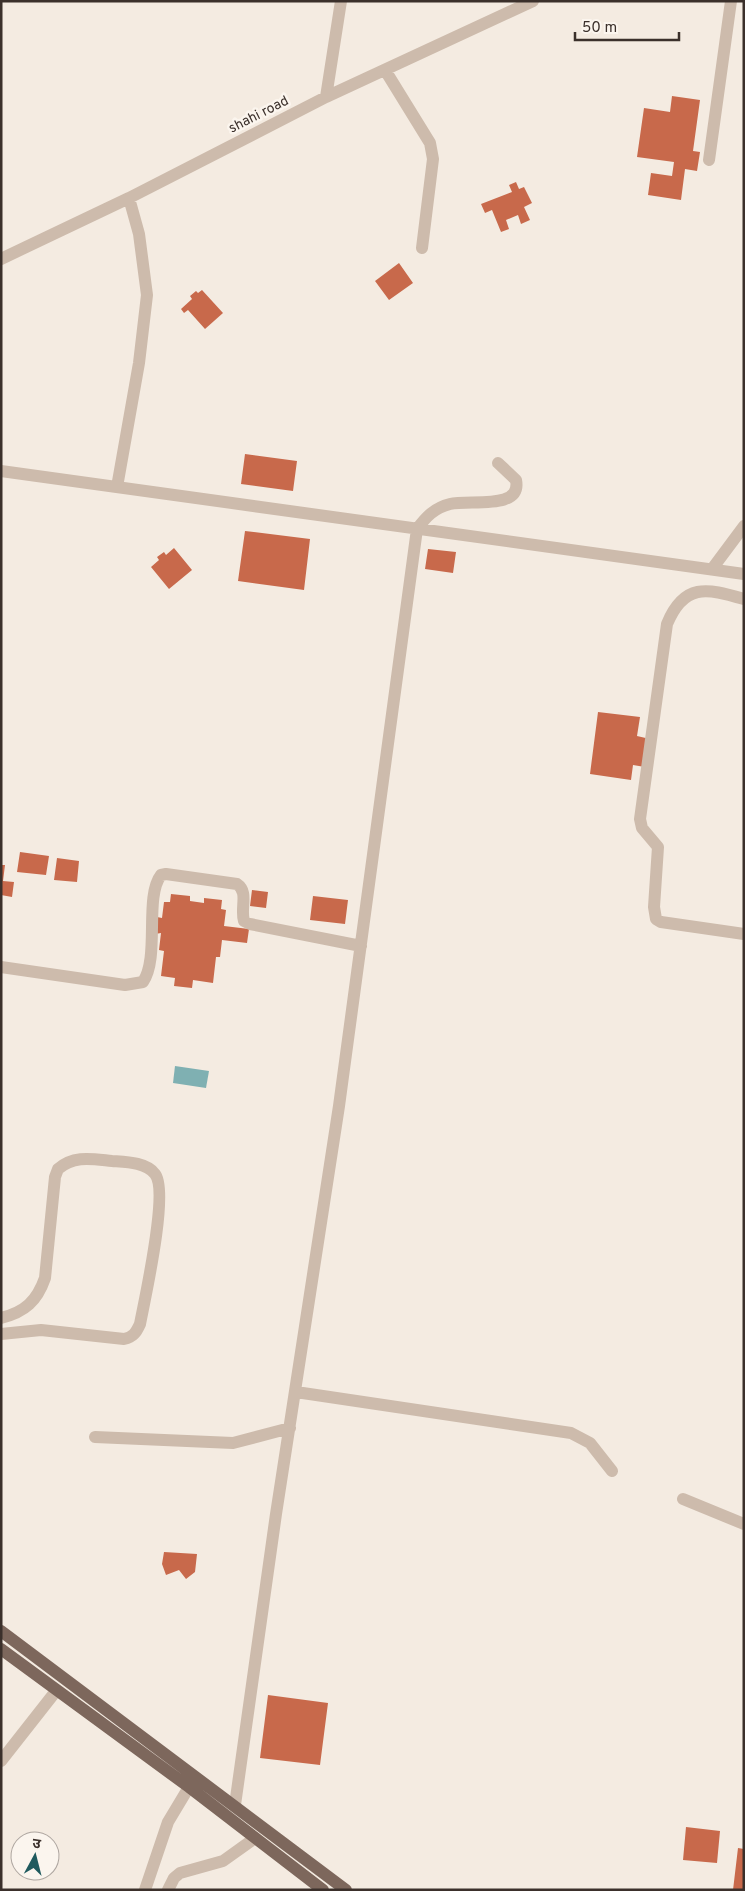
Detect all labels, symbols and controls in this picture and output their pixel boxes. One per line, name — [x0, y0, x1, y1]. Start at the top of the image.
scale bar — [575, 10, 679, 42]
text: 50 m — [582, 19, 617, 38]
street label: shahi road — [226, 93, 292, 137]
north arrow — [10, 1831, 60, 1881]
text: उ — [31, 1836, 42, 1854]

